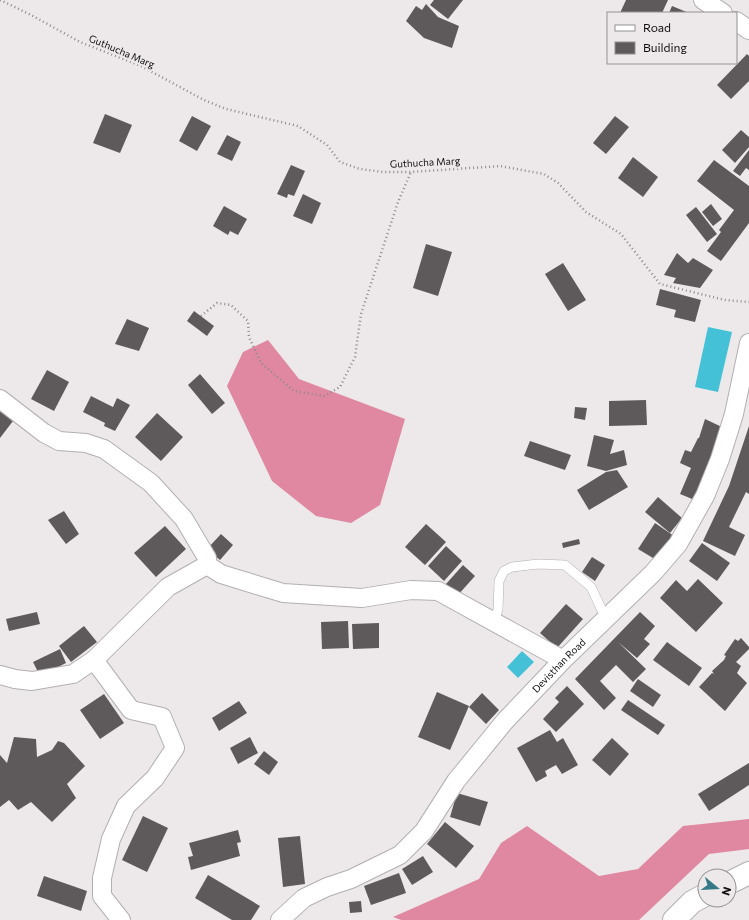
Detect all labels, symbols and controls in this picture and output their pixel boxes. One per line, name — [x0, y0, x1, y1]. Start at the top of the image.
legend — [607, 12, 737, 64]
text: Road — [643, 20, 671, 34]
street label: Guthucha Marg — [87, 32, 157, 70]
text: Building — [643, 40, 687, 54]
street label: Guthucha Marg — [390, 154, 461, 170]
street label: Devisthan Road — [530, 636, 588, 695]
north arrow — [697, 868, 737, 908]
text: N — [720, 885, 734, 897]

